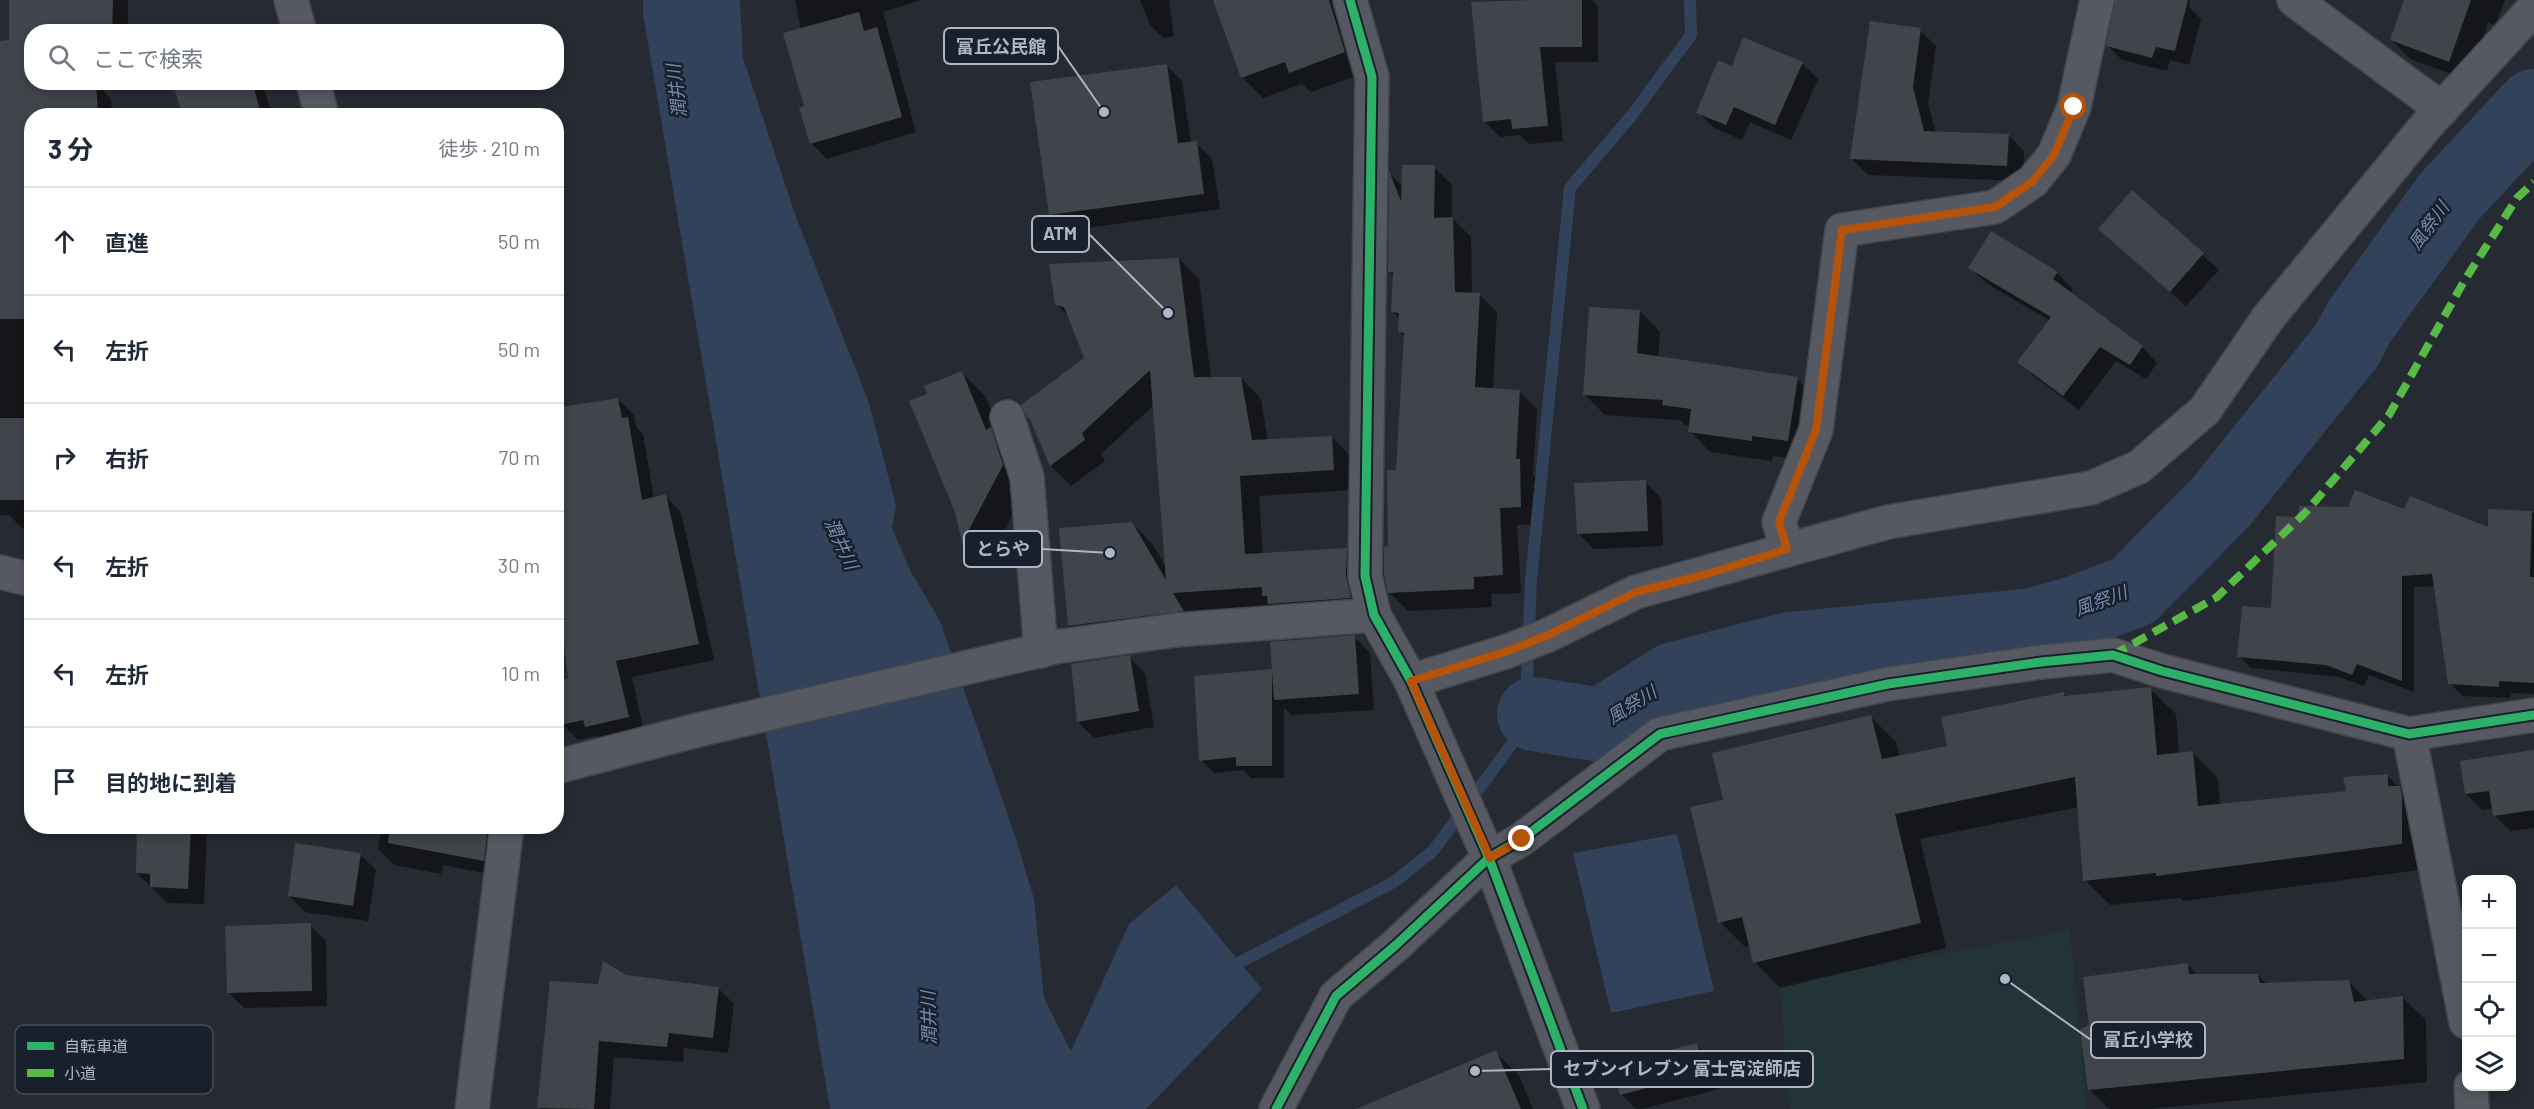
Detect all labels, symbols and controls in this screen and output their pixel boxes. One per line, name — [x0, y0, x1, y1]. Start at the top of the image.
search box — [24, 24, 564, 90]
callout: 富丘公民館 — [944, 28, 1058, 64]
text: 富丘公民館 — [956, 35, 1046, 57]
icon: search — [45, 41, 78, 74]
text: ここで検索 — [93, 45, 203, 71]
water label: 潤井川 — [662, 61, 690, 119]
route start — [2060, 93, 2086, 119]
text: 3 分 — [48, 133, 93, 164]
text: 徒歩 · 210 m — [439, 136, 540, 160]
water label: 風祭川 — [2403, 195, 2454, 254]
callout: ATM — [1032, 216, 1089, 252]
text: ATM — [1043, 222, 1077, 244]
icon: ahead — [48, 225, 81, 258]
text: 直進 — [105, 229, 149, 255]
text: 50 m — [498, 229, 540, 253]
icon: left — [48, 333, 81, 366]
text: 左折 — [105, 337, 149, 363]
text: 50 m — [498, 337, 540, 361]
icon: right — [48, 441, 81, 474]
text: 右折 — [105, 445, 149, 471]
text: 70 m — [499, 445, 540, 469]
water label: 潤井川 — [821, 514, 864, 575]
callout: とらや — [964, 531, 1042, 567]
text: とらや — [976, 537, 1030, 559]
icon: left — [48, 549, 81, 582]
text: 左折 — [105, 553, 149, 579]
text: 30 m — [498, 553, 540, 577]
water label: 風祭川 — [2072, 580, 2132, 620]
icon: left — [48, 657, 81, 690]
text: 左折 — [105, 661, 149, 687]
text: 10 m — [501, 661, 540, 685]
water label: 風祭川 — [1603, 679, 1662, 728]
icon: arrive — [48, 765, 81, 798]
text: 目的地に到着 — [105, 769, 237, 795]
route end — [1508, 825, 1534, 851]
map controls — [2462, 875, 2516, 1091]
button: + — [2462, 875, 2516, 929]
button: − — [2462, 929, 2516, 983]
button: locate — [2462, 983, 2516, 1037]
water label: 潤井川 — [916, 989, 940, 1045]
callout: 富丘小学校 — [2091, 1022, 2205, 1058]
legend — [15, 1025, 213, 1094]
text: 富丘小学校 — [2103, 1028, 2193, 1050]
text: 自転車道 — [64, 1036, 128, 1055]
button: layers — [2462, 1037, 2516, 1091]
callout: セブンイレブン 富士宮淀師店 — [1551, 1051, 1813, 1087]
text: セブンイレブン 富士宮淀師店 — [1563, 1057, 1801, 1079]
text: 小道 — [64, 1063, 96, 1082]

